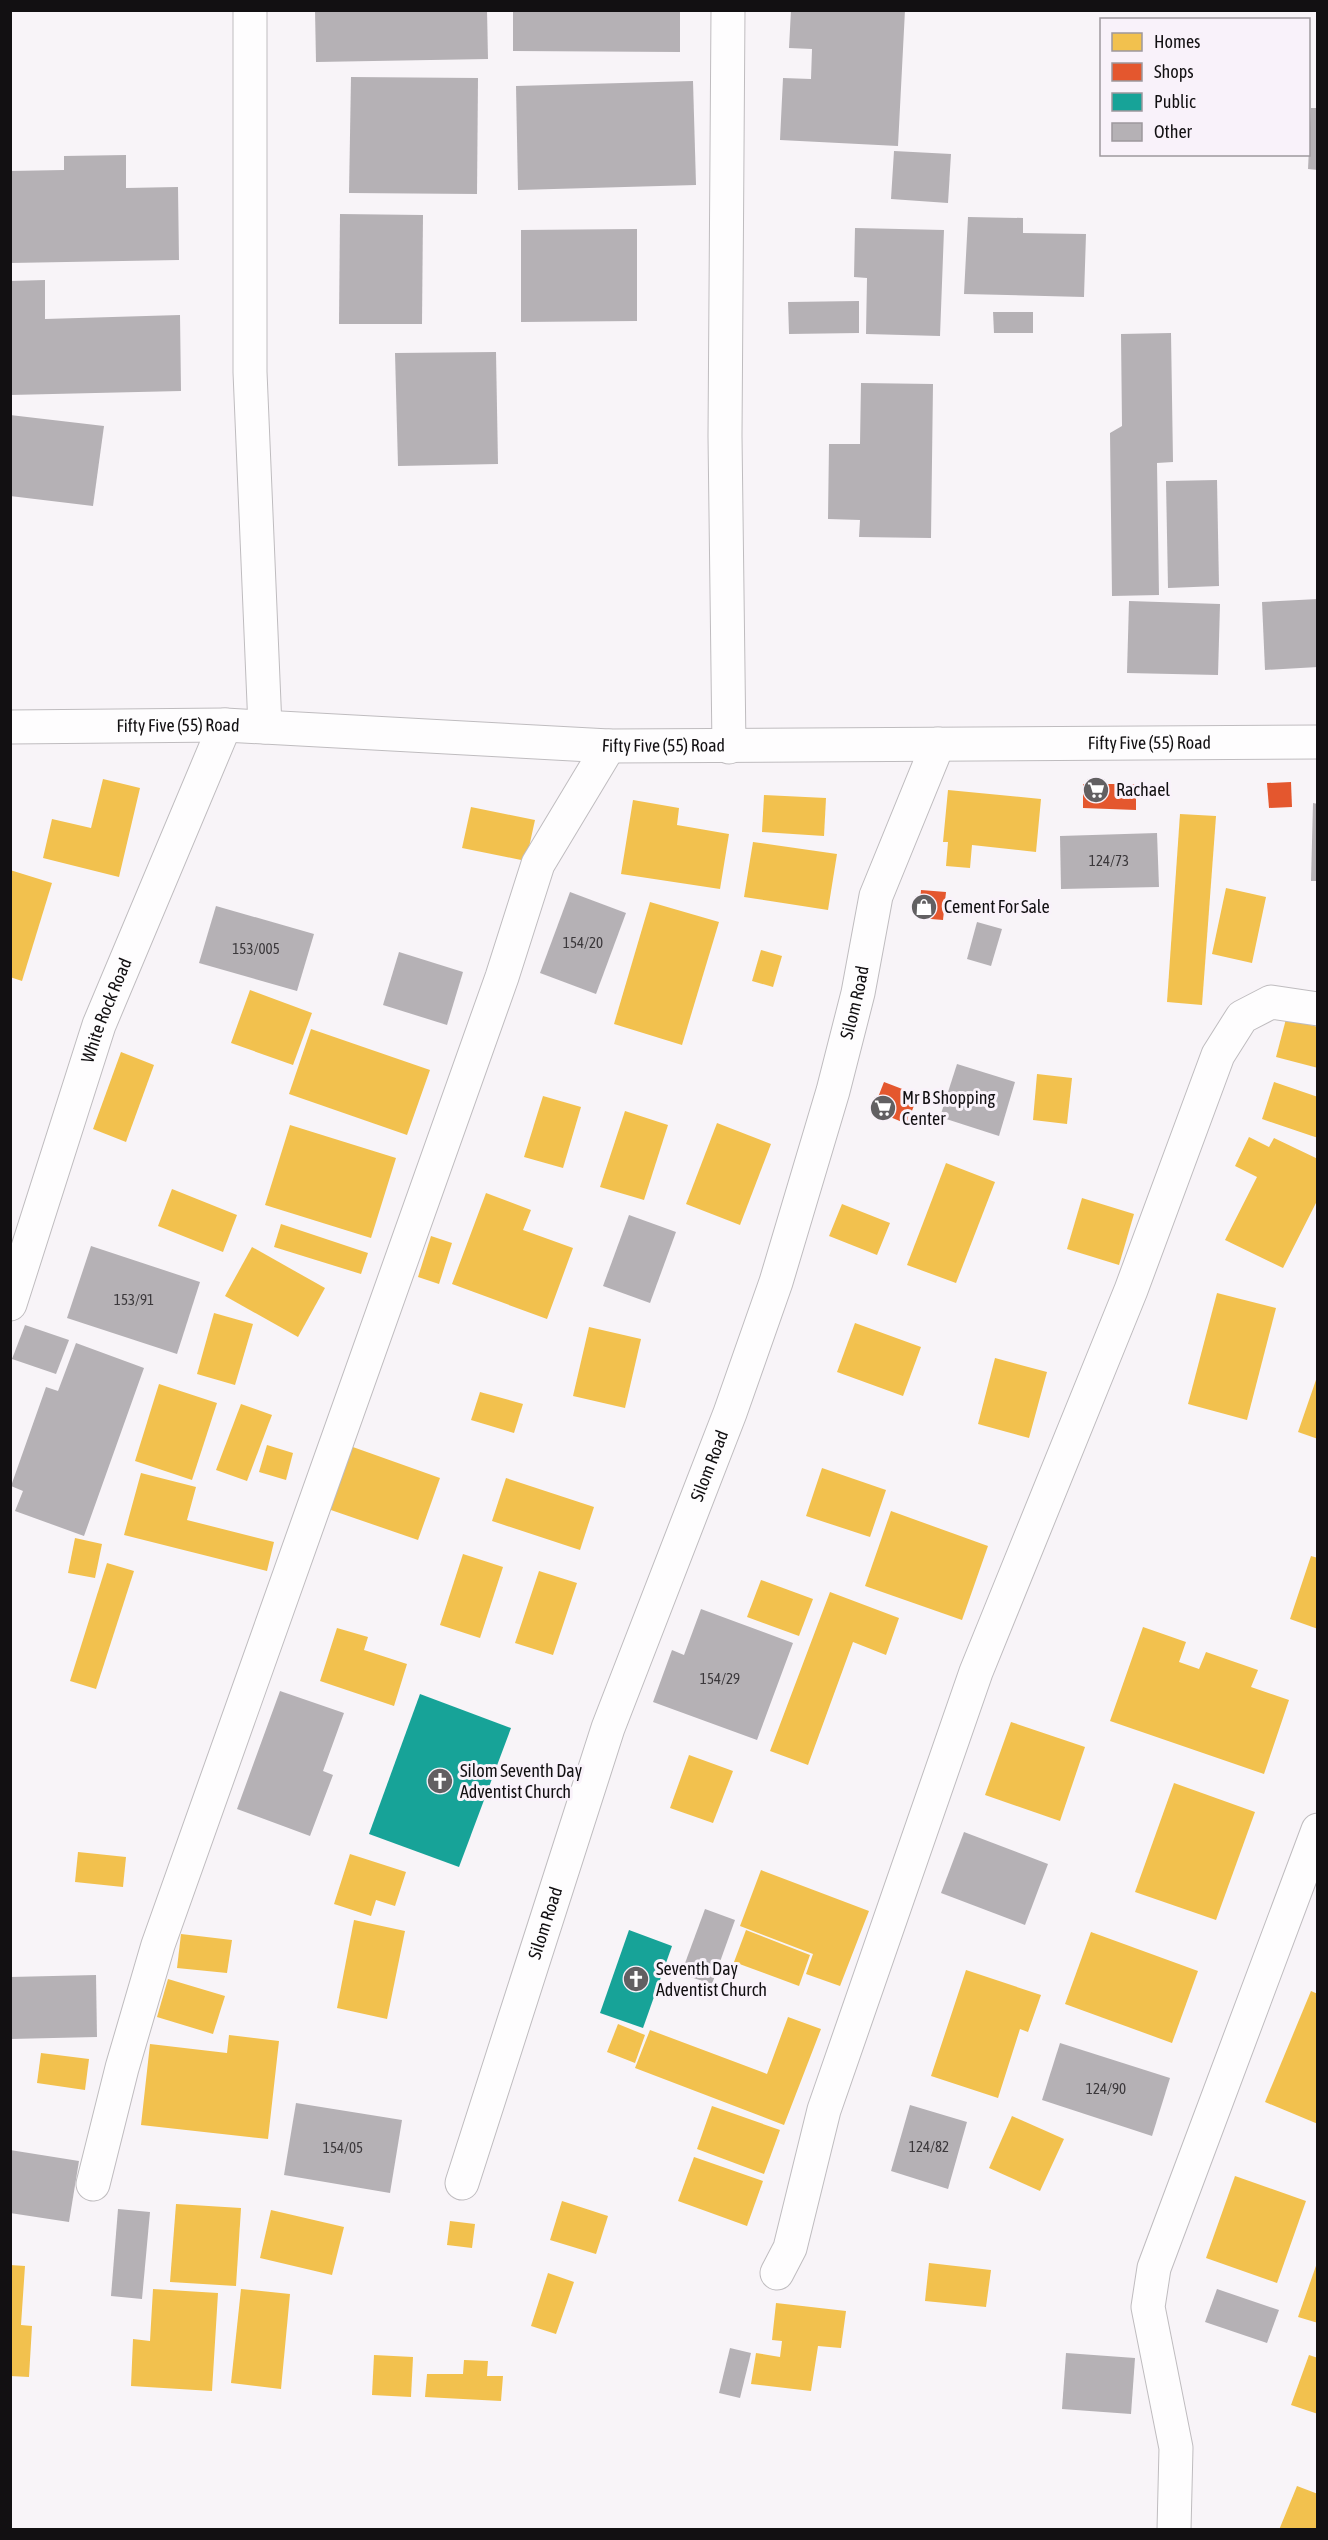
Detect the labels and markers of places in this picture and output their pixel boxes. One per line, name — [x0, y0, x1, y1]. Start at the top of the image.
supermarket icon: Rachael — [1081, 775, 1111, 805]
place label: Rachael — [1116, 779, 1170, 800]
shop icon: Cement For Sale — [909, 892, 939, 922]
place label: Cement For Sale — [944, 896, 1050, 917]
place label: Mr B Shopping Center — [902, 1087, 996, 1129]
supermarket icon: Mr B Shopping Center — [868, 1093, 898, 1123]
place label: Silom Seventh Day Adventist Church — [460, 1760, 582, 1802]
church icon: Silom Seventh Day Adventist Church — [425, 1766, 455, 1796]
place label: Seventh Day Adventist Church — [656, 1958, 767, 2000]
church icon: Seventh Day Adventist Church — [621, 1964, 651, 1994]

